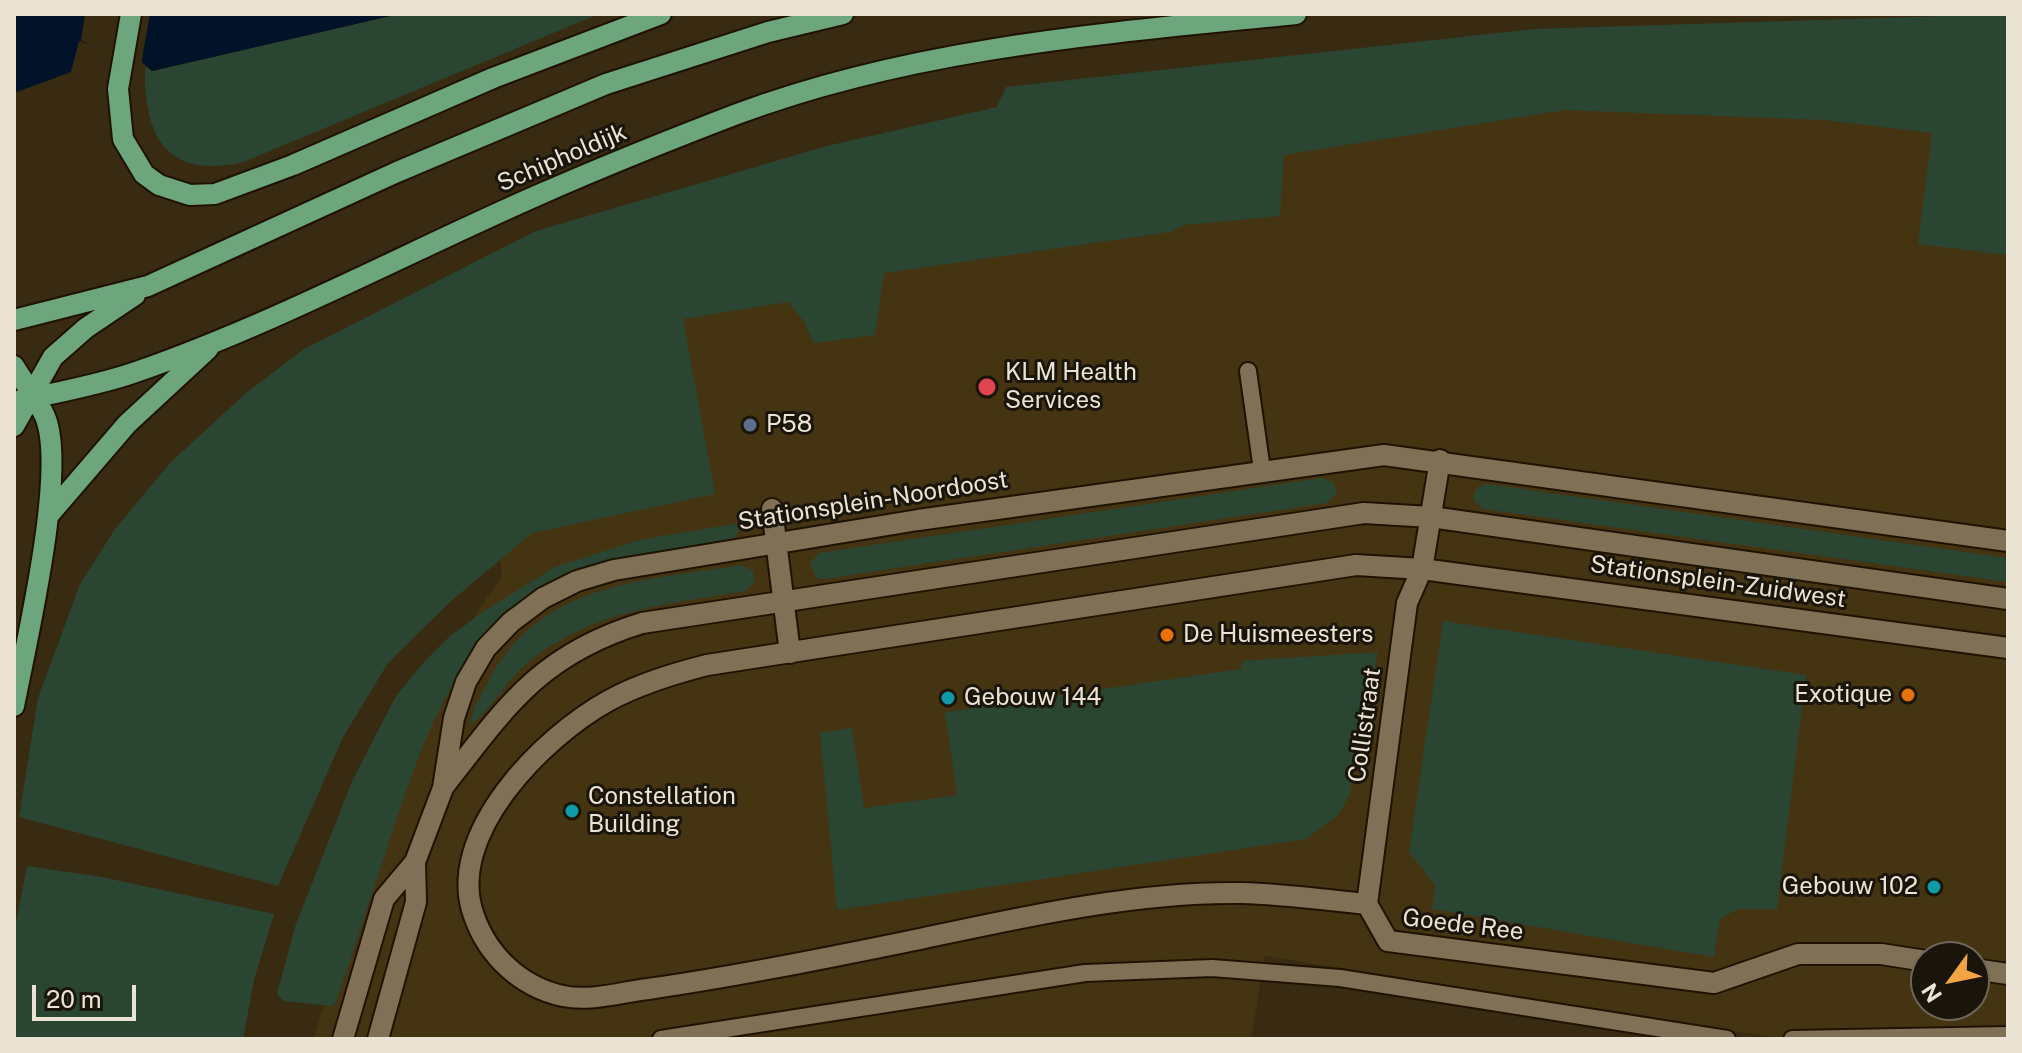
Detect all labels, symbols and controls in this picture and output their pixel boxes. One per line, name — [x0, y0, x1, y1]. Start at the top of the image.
street label: Schipholdijk — [493, 118, 631, 198]
place label: KLM Health Services — [1005, 359, 1137, 415]
marker: KLM Health Services — [976, 376, 998, 398]
place label: P58 — [766, 411, 812, 439]
marker: P58 — [741, 416, 759, 434]
street label: Stationsplein-Noordoost — [736, 465, 1010, 537]
street label: Stationsplein-Zuidwest — [1588, 550, 1848, 614]
place label: De Huismeesters — [1183, 621, 1373, 649]
marker: De Huismeesters — [1158, 626, 1176, 644]
street label: Collistraat — [1343, 666, 1387, 784]
place label: Exotique — [1794, 681, 1892, 709]
place label: Gebouw 144 — [964, 684, 1101, 712]
marker: Exotique — [1899, 686, 1917, 704]
marker: Gebouw 144 — [939, 689, 957, 707]
place label: Constellation Building — [588, 783, 736, 839]
marker: Constellation Building — [563, 802, 581, 820]
place label: Gebouw 102 — [1782, 873, 1918, 901]
marker: Gebouw 102 — [1925, 878, 1943, 896]
street label: Goede Ree — [1401, 903, 1525, 947]
north arrow — [1910, 941, 1990, 1021]
scale bar — [36, 969, 140, 1019]
text: N — [1916, 979, 1947, 1007]
text: 20 m — [46, 985, 102, 1013]

